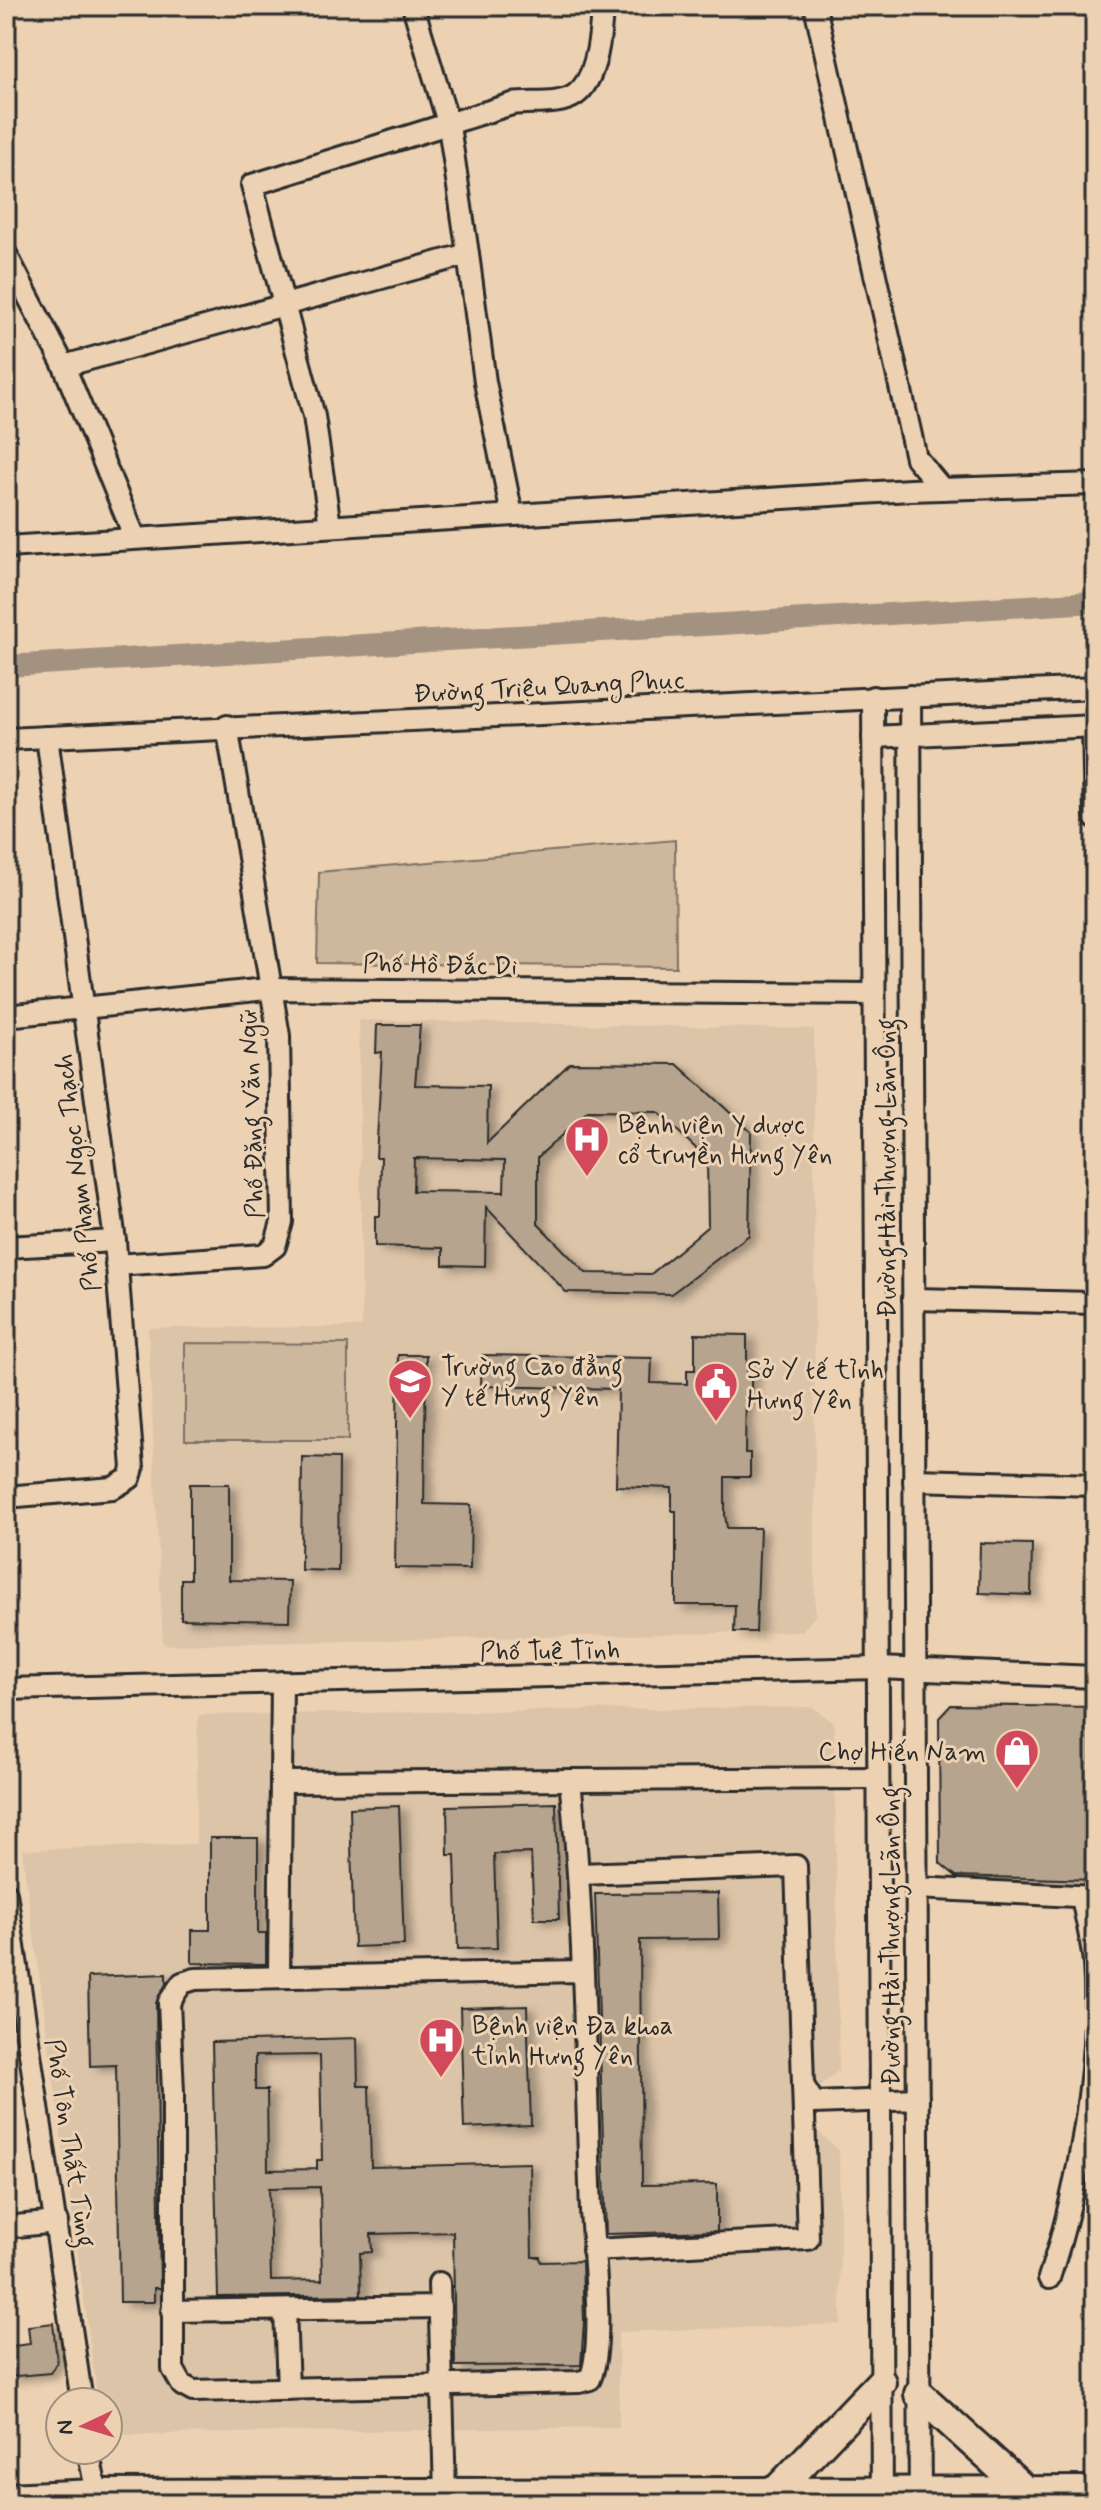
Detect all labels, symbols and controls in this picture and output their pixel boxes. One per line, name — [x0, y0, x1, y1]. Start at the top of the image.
street label: Đường Triệu Quang Phục — [413, 664, 686, 715]
street label: Phố Hồ Đắc Di — [362, 948, 518, 984]
street label: Phố Đặng Văn Ngữ — [232, 1009, 277, 1219]
street label: Đường Hải Thượng Lãn Ông — [871, 1018, 908, 1318]
street label: Phố Phạm Ngọc Thạch — [48, 1052, 112, 1294]
place label: Bệnh viện Y dược cổ truyền Hưng Yên — [618, 1109, 832, 1176]
hospital icon: Bệnh viện Y dược cổ truyền Hưng Yên — [563, 1115, 611, 1178]
place label: Trường Cao đẳng Y tế Hưng Yên — [441, 1351, 623, 1418]
place label: Sở Y tế tỉnh Hưng Yên — [747, 1354, 884, 1421]
school or university icon: Trường Cao đẳng Y tế Hưng Yên — [386, 1357, 434, 1420]
public building icon: Sở Y tế tỉnh Hưng Yên — [692, 1360, 740, 1423]
street label: Phố Tuệ Tĩnh — [479, 1634, 621, 1670]
shop icon: Chợ Hiến Nam — [993, 1727, 1041, 1790]
place label: Chợ Hiến Nam — [818, 1736, 986, 1770]
street label: Đường Hải Thượng Lãn Ông — [875, 1786, 912, 2086]
place label: Bệnh viện Đa khoa tỉnh Hưng Yên — [471, 2010, 673, 2077]
hospital icon: Bệnh viện Đa khoa tỉnh Hưng Yên — [417, 2016, 465, 2079]
street label: Phố Tôn Thất Tùng — [33, 2036, 102, 2251]
north arrow — [44, 2386, 124, 2466]
text: N — [52, 2419, 81, 2436]

